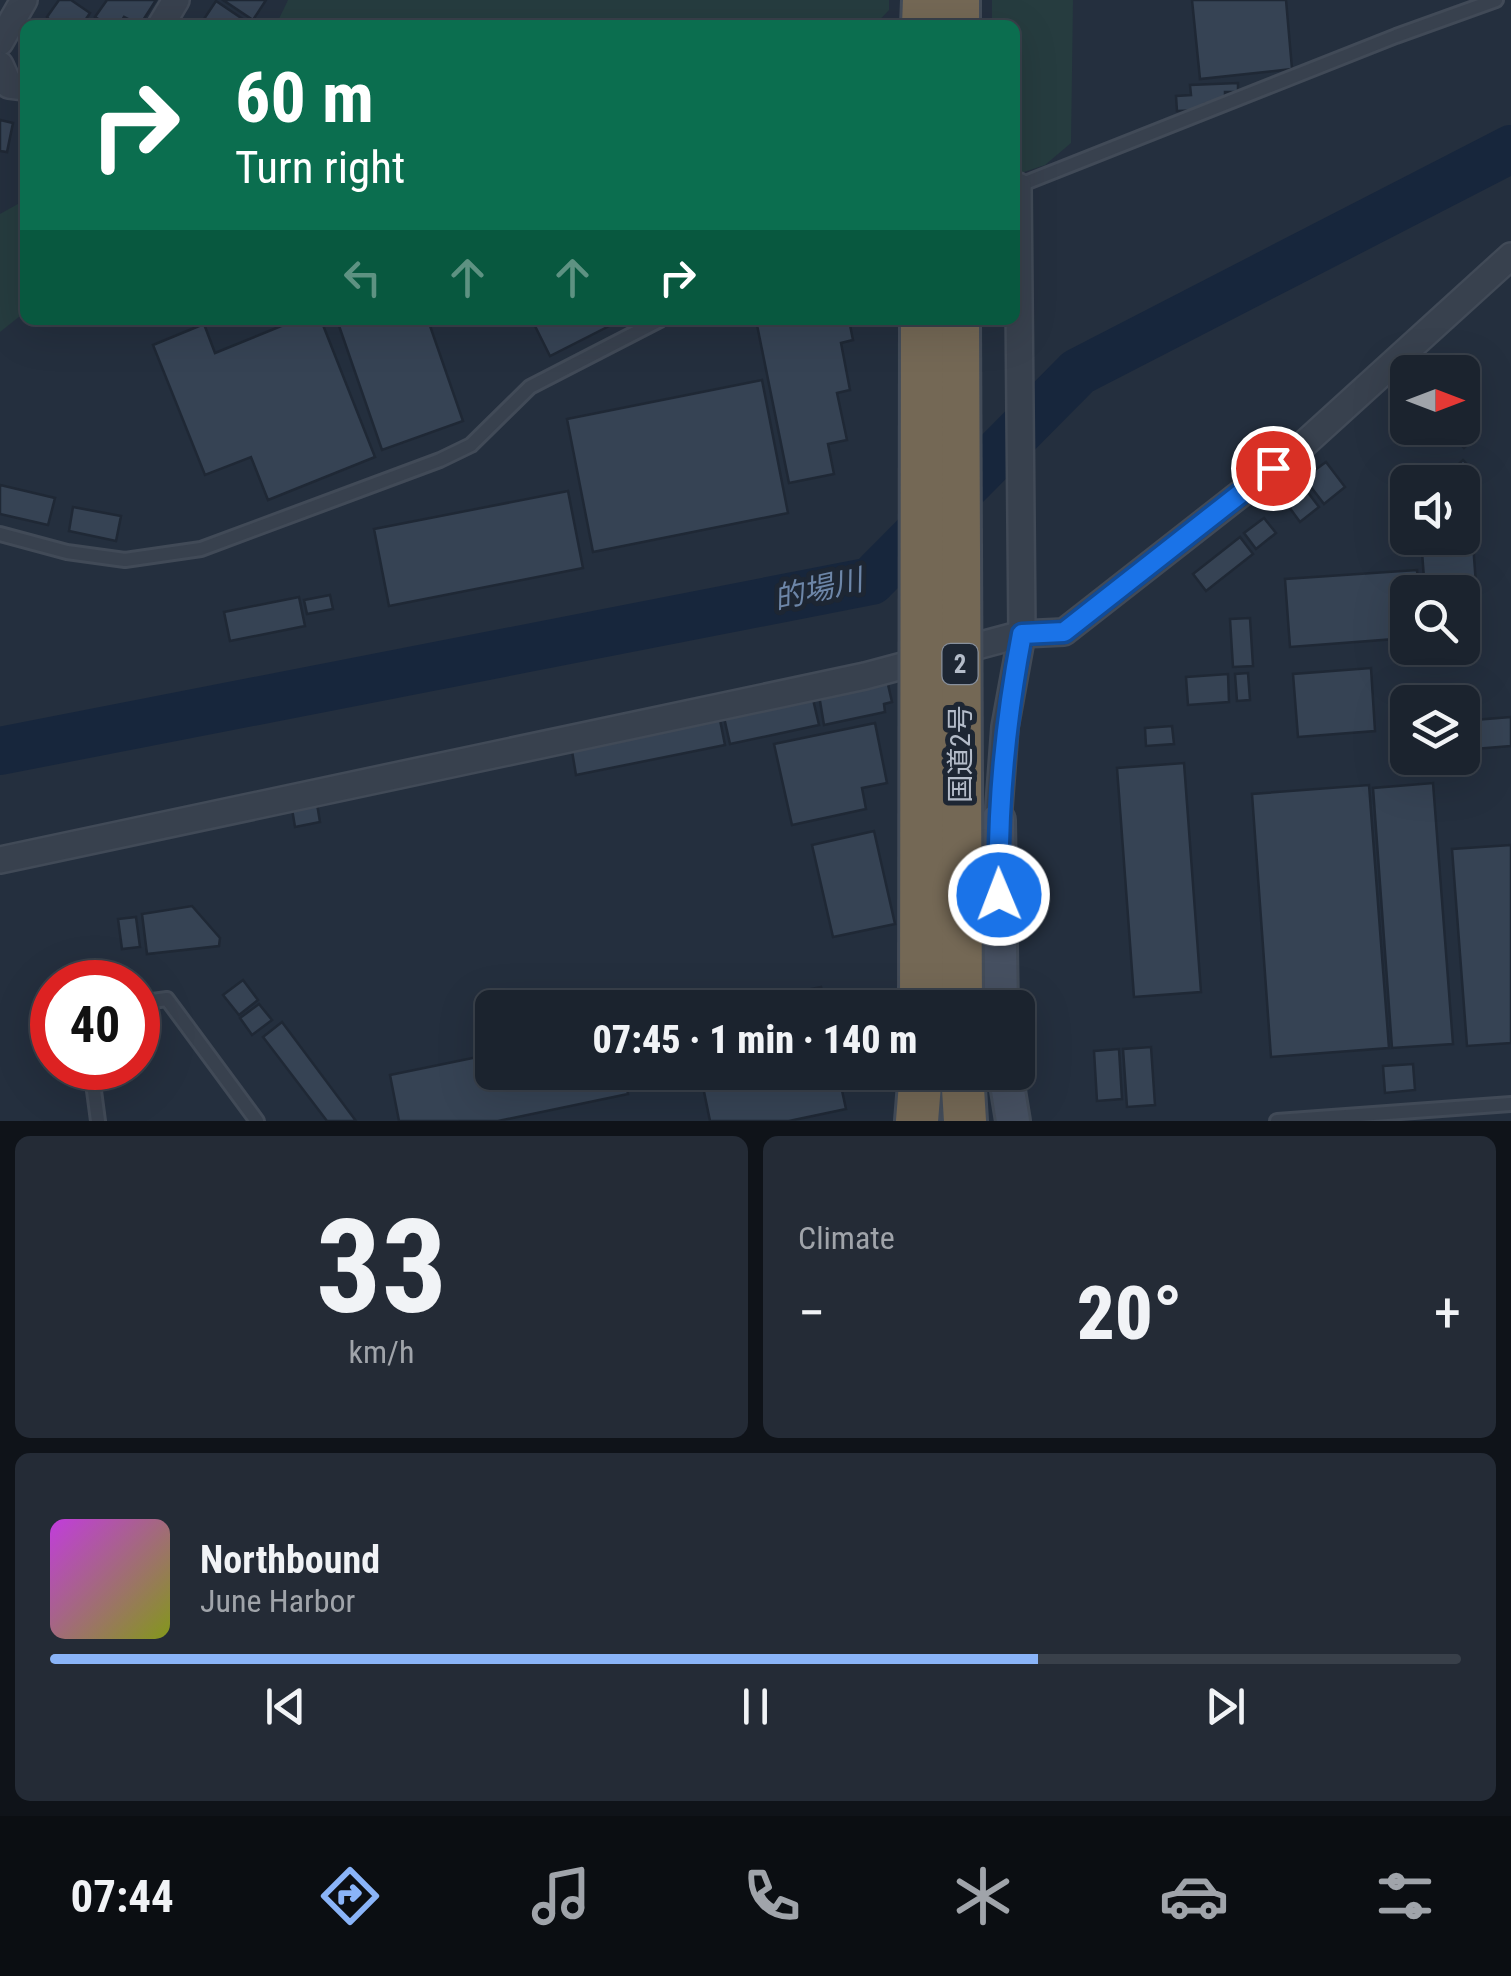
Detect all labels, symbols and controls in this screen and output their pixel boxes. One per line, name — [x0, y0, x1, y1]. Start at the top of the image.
text: 60 m — [235, 57, 374, 139]
icon: right — [70, 60, 200, 190]
text: Turn right — [235, 141, 405, 194]
icon: left — [335, 250, 390, 305]
icon: ahead — [440, 250, 495, 305]
icon: ahead — [545, 250, 600, 305]
icon: right — [650, 250, 705, 305]
north arrow — [1390, 355, 1480, 445]
map controls — [1390, 355, 1480, 775]
pin — [1231, 426, 1316, 511]
icon: arrive — [1246, 441, 1301, 496]
button: sound — [1390, 465, 1480, 555]
water label: 的場川 — [770, 561, 869, 616]
button: search — [1390, 575, 1480, 665]
road number: 2 — [942, 644, 978, 684]
button: layers — [1390, 685, 1480, 775]
street label: 国道2号 — [944, 705, 977, 803]
position arrow — [947, 843, 1051, 947]
speed limit sign: 40 — [30, 960, 160, 1090]
text: 07:45 · 1 min · 140 m — [593, 1018, 917, 1062]
text: 33 — [316, 1191, 447, 1344]
text: Climate — [798, 1219, 895, 1257]
text: 20° — [1077, 1269, 1182, 1357]
text: − — [798, 1281, 826, 1345]
text: + — [1434, 1281, 1461, 1345]
text: km/h — [349, 1333, 414, 1371]
text: Northbound — [200, 1538, 380, 1582]
text: June Harbor — [200, 1582, 355, 1620]
icon: previous — [258, 1679, 313, 1734]
icon: pause — [728, 1679, 783, 1734]
icon: next — [1198, 1679, 1253, 1734]
icon: directions — [315, 1861, 385, 1931]
icon: music — [526, 1861, 596, 1931]
icon: phone — [737, 1861, 807, 1931]
icon: climate — [948, 1861, 1018, 1931]
icon: car — [1159, 1861, 1229, 1931]
icon: filters — [1370, 1861, 1440, 1931]
text: 07:44 — [71, 1870, 174, 1923]

